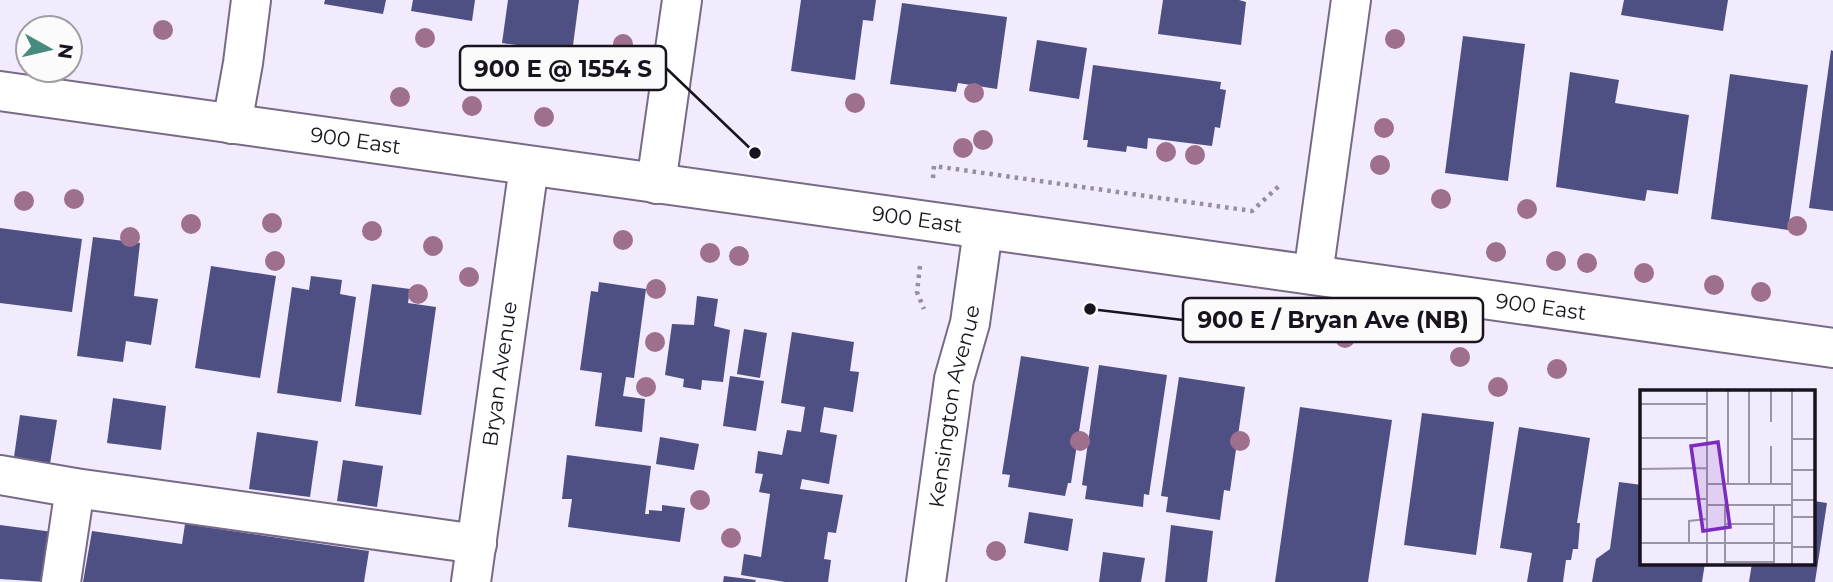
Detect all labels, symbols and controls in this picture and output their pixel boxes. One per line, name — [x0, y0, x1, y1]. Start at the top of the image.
north arrow — [14, 14, 84, 84]
text: N — [53, 42, 78, 61]
callout: 900 E @ 1554 S — [460, 46, 666, 90]
text: 900 E @ 1554 S — [474, 55, 652, 83]
street label: 900 East — [309, 122, 402, 159]
street label: 900 East — [870, 200, 964, 238]
street label: 900 East — [1494, 288, 1588, 325]
callout: 900 E / Bryan Ave (NB) — [1183, 298, 1483, 342]
street label: Bryan Avenue — [477, 300, 522, 448]
street label: Kensington Avenue — [923, 303, 984, 509]
text: 900 E / Bryan Ave (NB) — [1197, 306, 1469, 334]
inset map — [1640, 390, 1815, 564]

